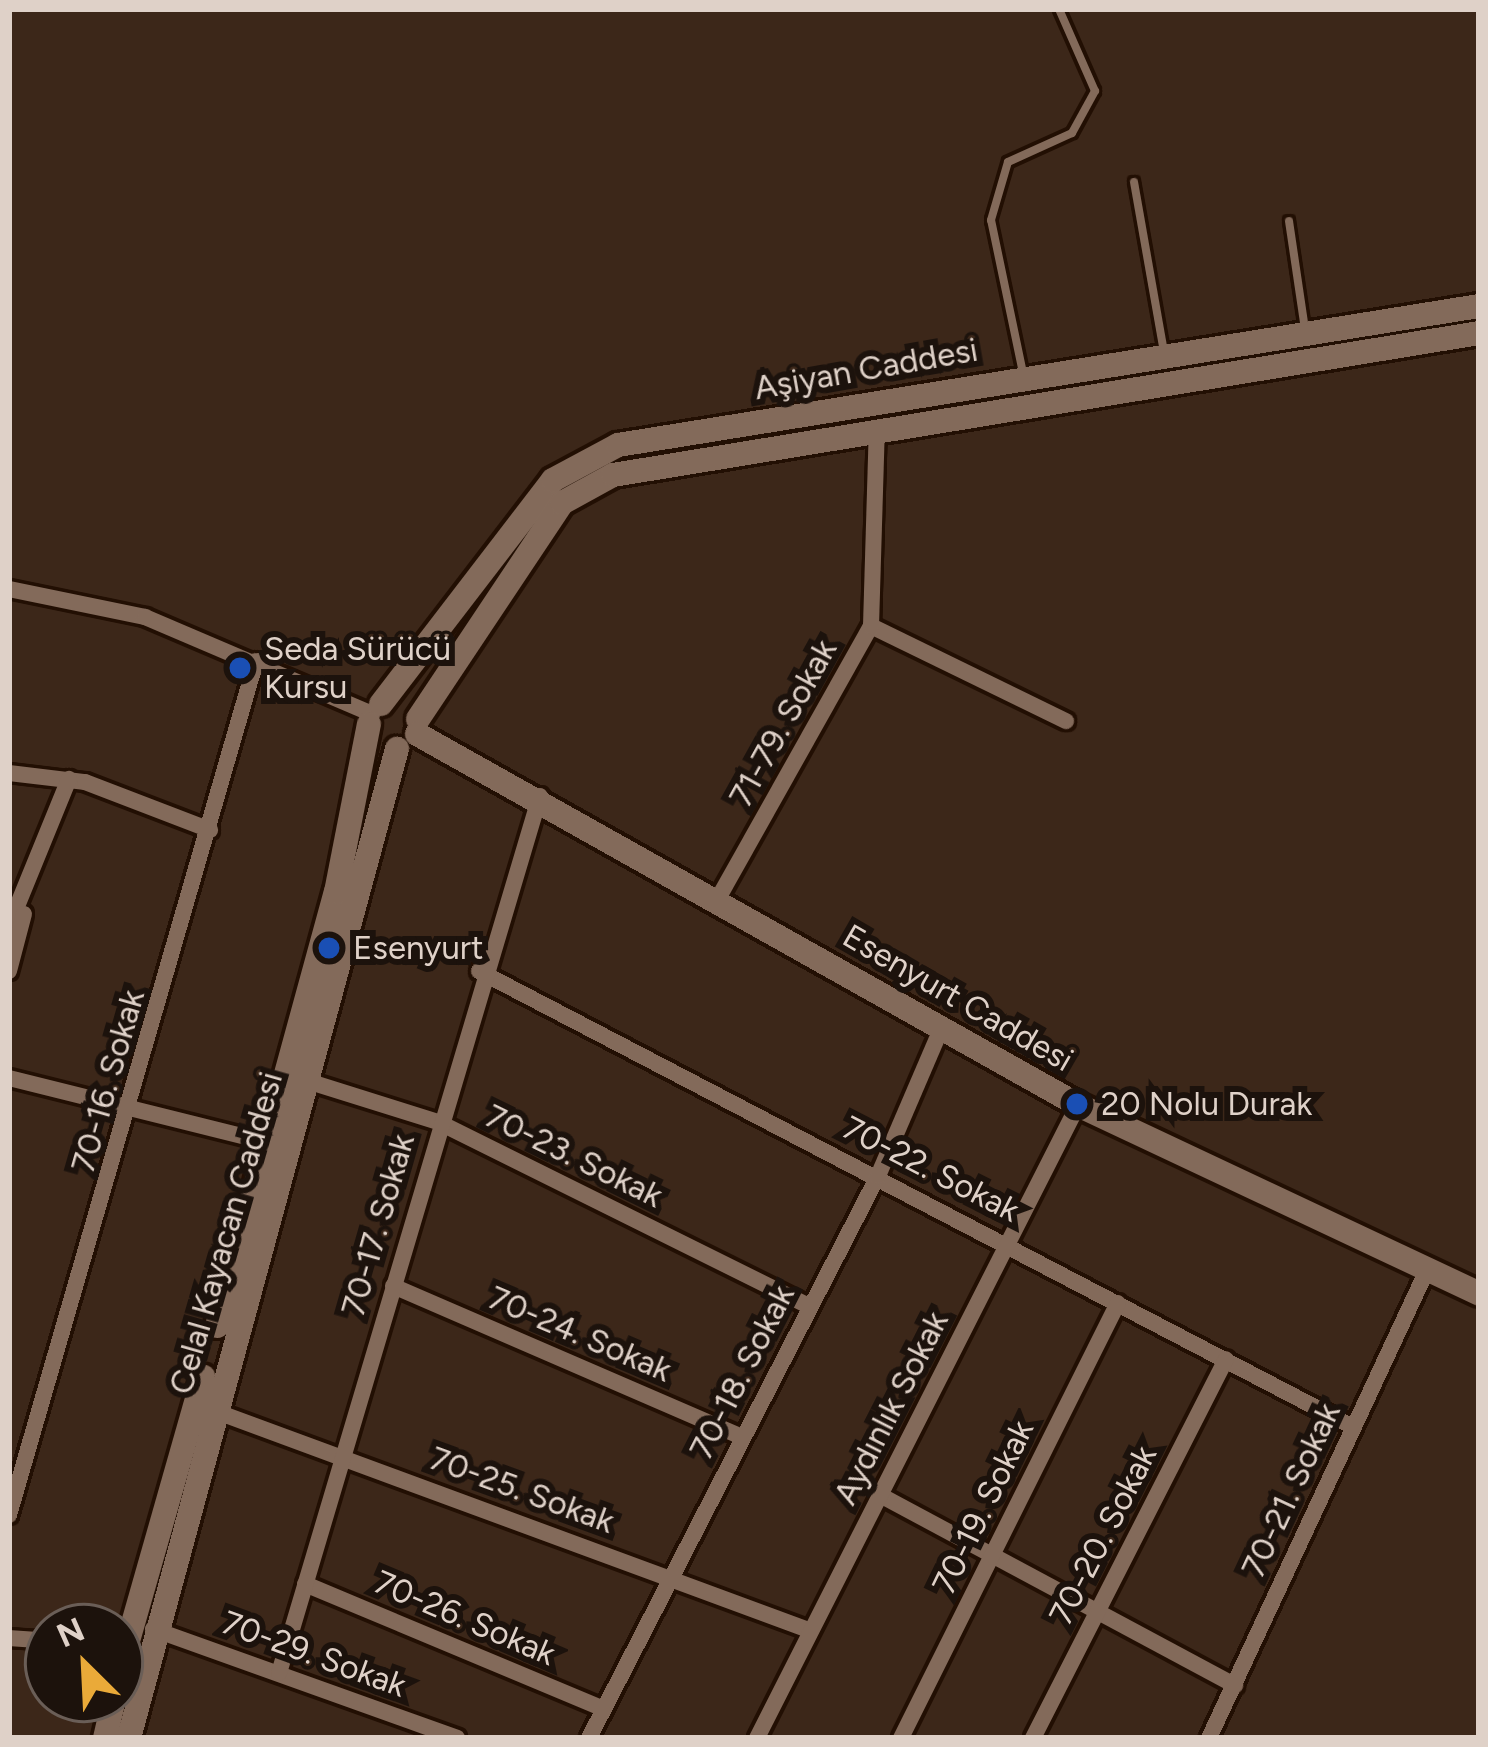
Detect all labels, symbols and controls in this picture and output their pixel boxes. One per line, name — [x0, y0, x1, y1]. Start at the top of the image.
street label: Aşiyan Caddesi — [751, 330, 981, 408]
place label: Seda Sürücü Kursu — [264, 629, 451, 707]
street label: 71-79. Sokak — [721, 633, 845, 813]
marker: Seda Sürücü Kursu — [227, 655, 253, 681]
street label: Esenyurt Caddesi — [836, 916, 1080, 1080]
place label: Esenyurt — [353, 928, 483, 968]
marker: Esenyurt — [316, 935, 342, 961]
street label: 70-16. Sokak — [63, 985, 153, 1177]
street label: Celal Kayacan Caddesi — [161, 1067, 291, 1399]
place label: 20 Nolu Durak — [1101, 1084, 1312, 1124]
marker: 20 Nolu Durak — [1064, 1091, 1090, 1117]
street label: 70-23. Sokak — [479, 1096, 669, 1216]
street label: 70-22. Sokak — [836, 1108, 1026, 1230]
street label: 70-17. Sokak — [333, 1130, 423, 1320]
street label: 70-24. Sokak — [483, 1278, 677, 1390]
street label: 70-18. Sokak — [681, 1279, 803, 1465]
street label: Aydınlık Sokak — [825, 1305, 957, 1511]
street label: 70-21. Sokak — [1233, 1397, 1349, 1583]
street label: 70-19. Sokak — [924, 1414, 1042, 1600]
street label: 70-25. Sokak — [425, 1438, 619, 1542]
street label: 70-20. Sokak — [1041, 1439, 1165, 1631]
street label: 70-26. Sokak — [369, 1562, 561, 1674]
street label: 70-29. Sokak — [217, 1602, 411, 1706]
north arrow — [24, 1603, 144, 1723]
text: N — [51, 1609, 90, 1655]

